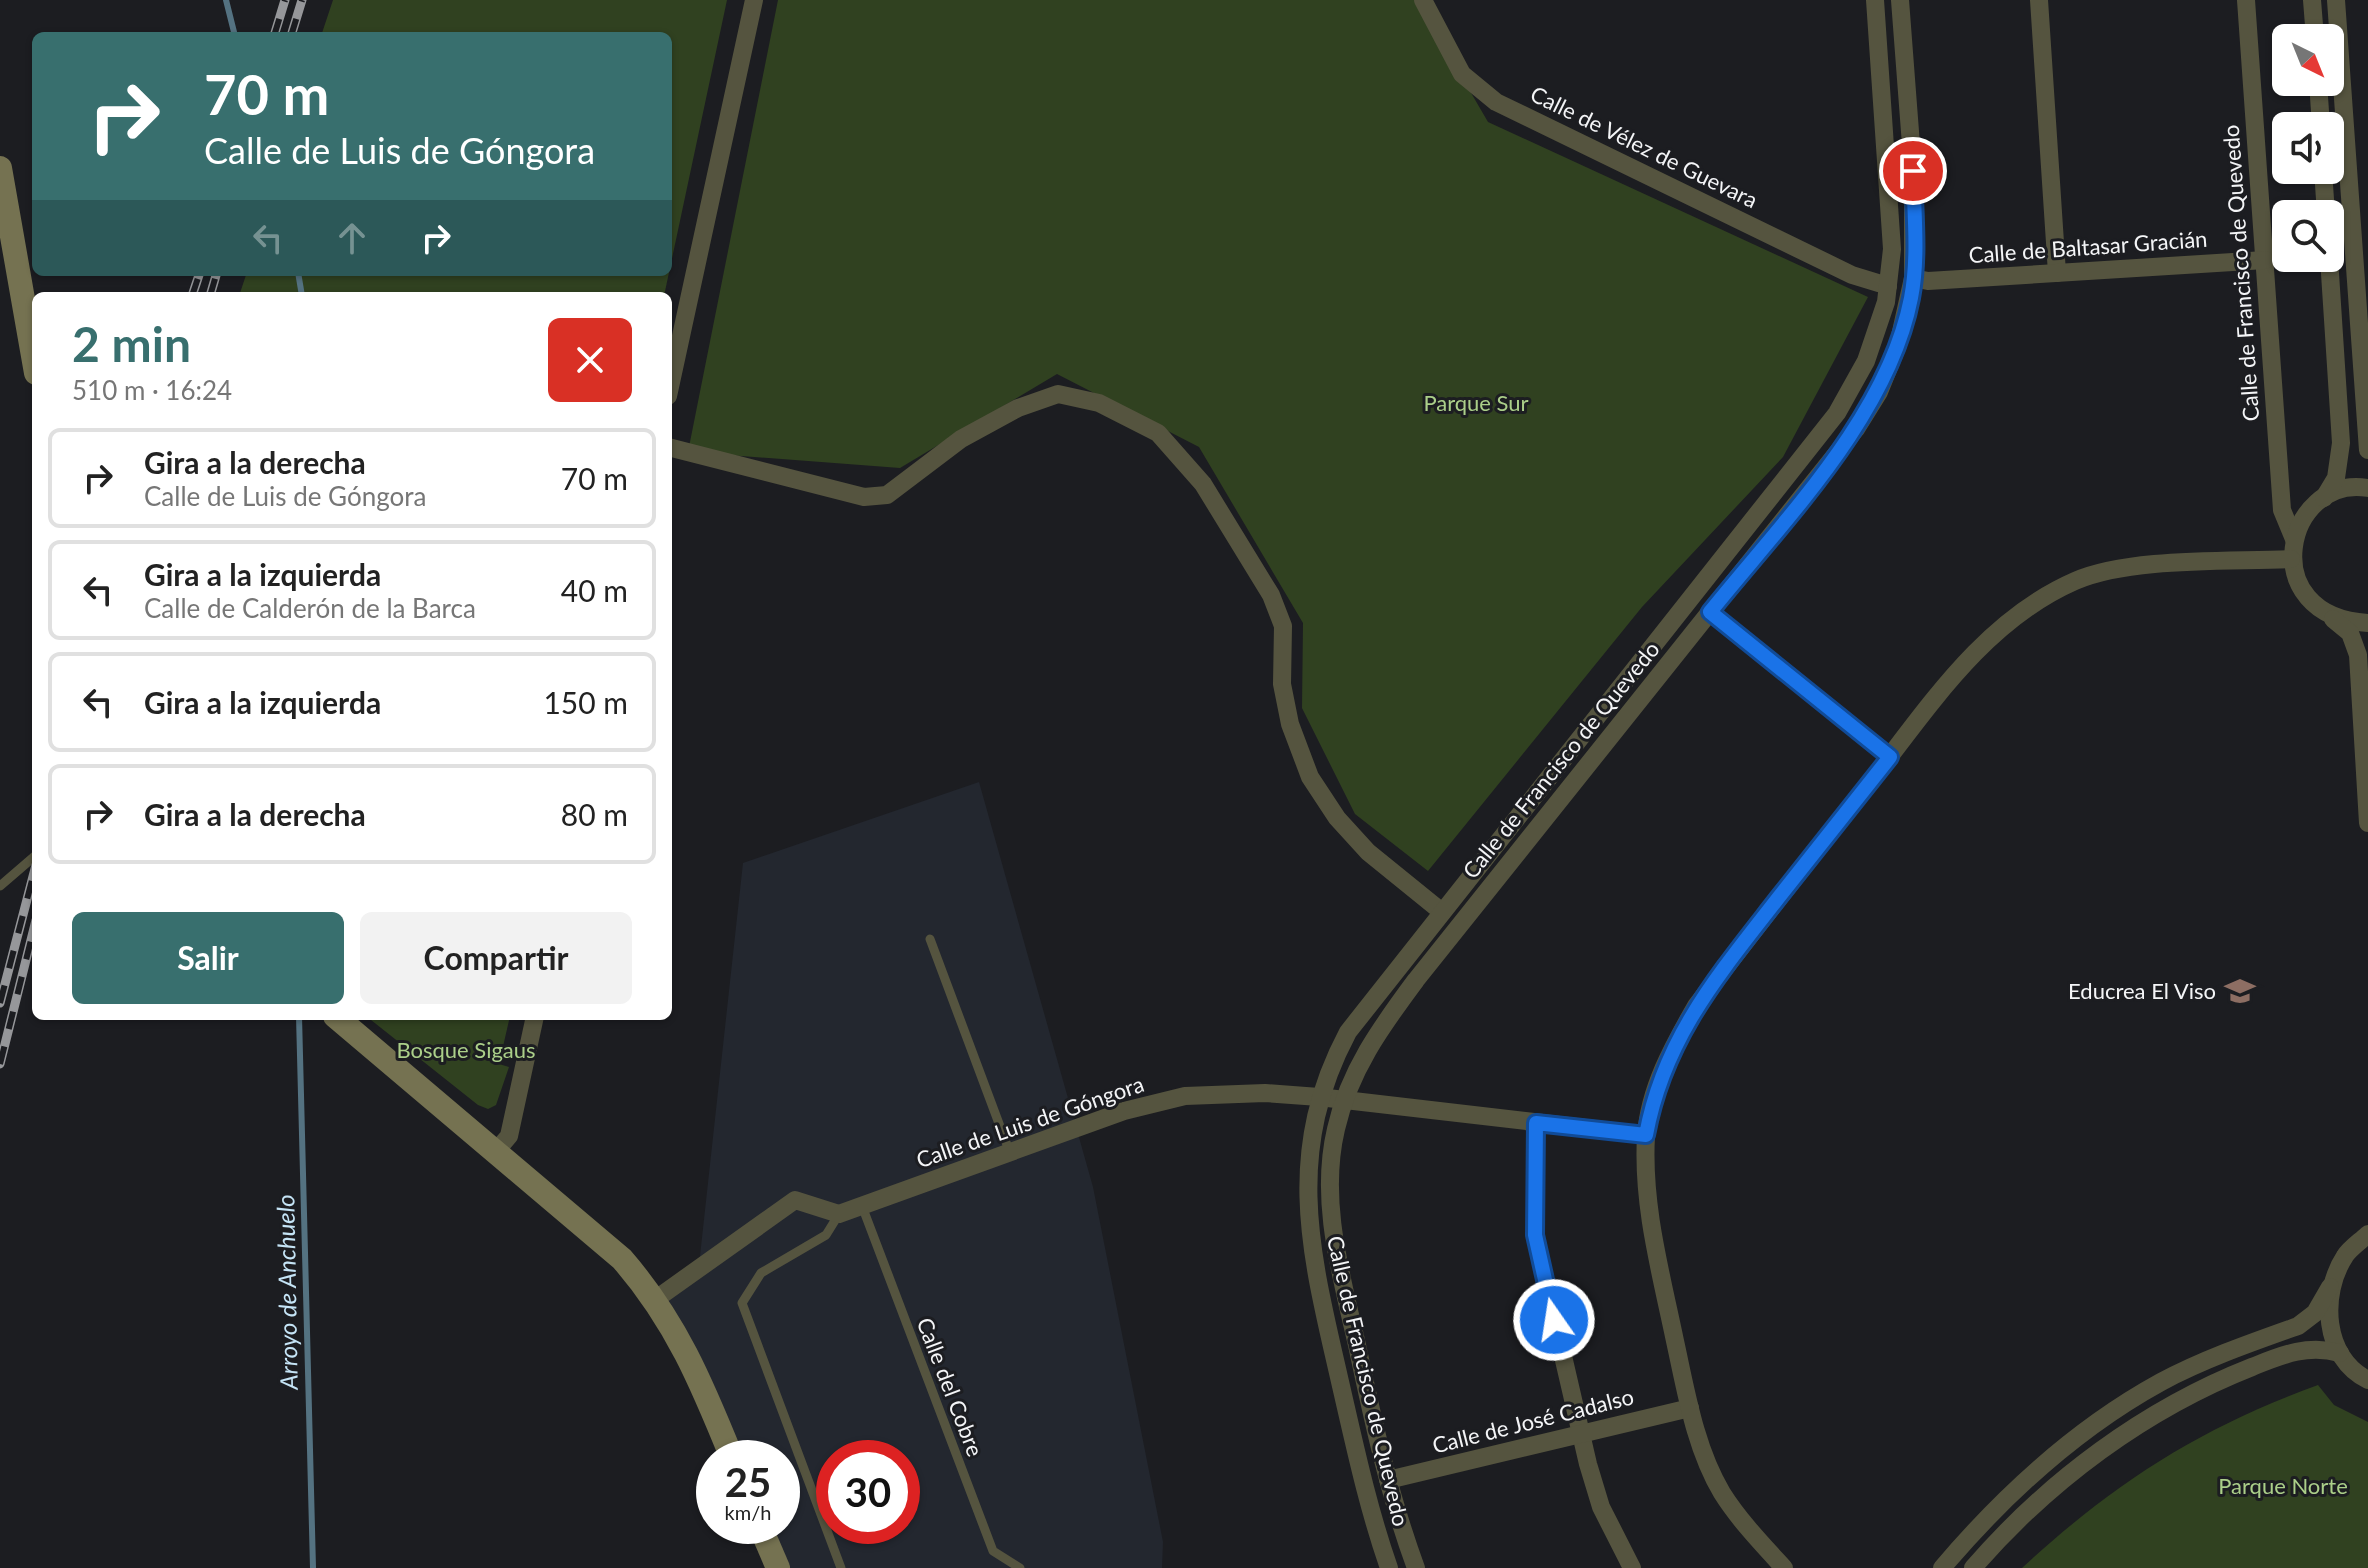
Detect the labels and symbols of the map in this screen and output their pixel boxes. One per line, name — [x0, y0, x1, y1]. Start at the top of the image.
north arrow — [2272, 24, 2344, 96]
street label: Calle de Vélez de Guevara — [1526, 80, 1762, 213]
street label: Calle de Francisco de Quevedo — [2217, 124, 2264, 422]
pin — [1879, 137, 1947, 205]
street label: Calle de Baltasar Gracián — [1968, 225, 2208, 268]
park label: Parque Sur — [1423, 389, 1529, 416]
street label: Calle de Francisco de Quevedo — [1457, 636, 1665, 884]
school or university icon: Educrea El Viso — [2223, 974, 2257, 1008]
place label: Educrea El Viso — [2068, 977, 2216, 1004]
park label: Bosque Sigaus — [396, 1036, 536, 1063]
street label: Calle de Luis de Góngora — [912, 1070, 1147, 1173]
water label: Arroyo de Anchuelo — [270, 1194, 303, 1391]
street label: Calle de Francisco de Quevedo — [1322, 1233, 1415, 1529]
position arrow — [1512, 1278, 1596, 1362]
street label: Calle del Cobre — [912, 1314, 989, 1460]
street label: Calle de José Cadalso — [1429, 1382, 1636, 1459]
speed limit sign: 30 — [816, 1440, 920, 1544]
park label: Parque Norte — [2218, 1472, 2348, 1499]

